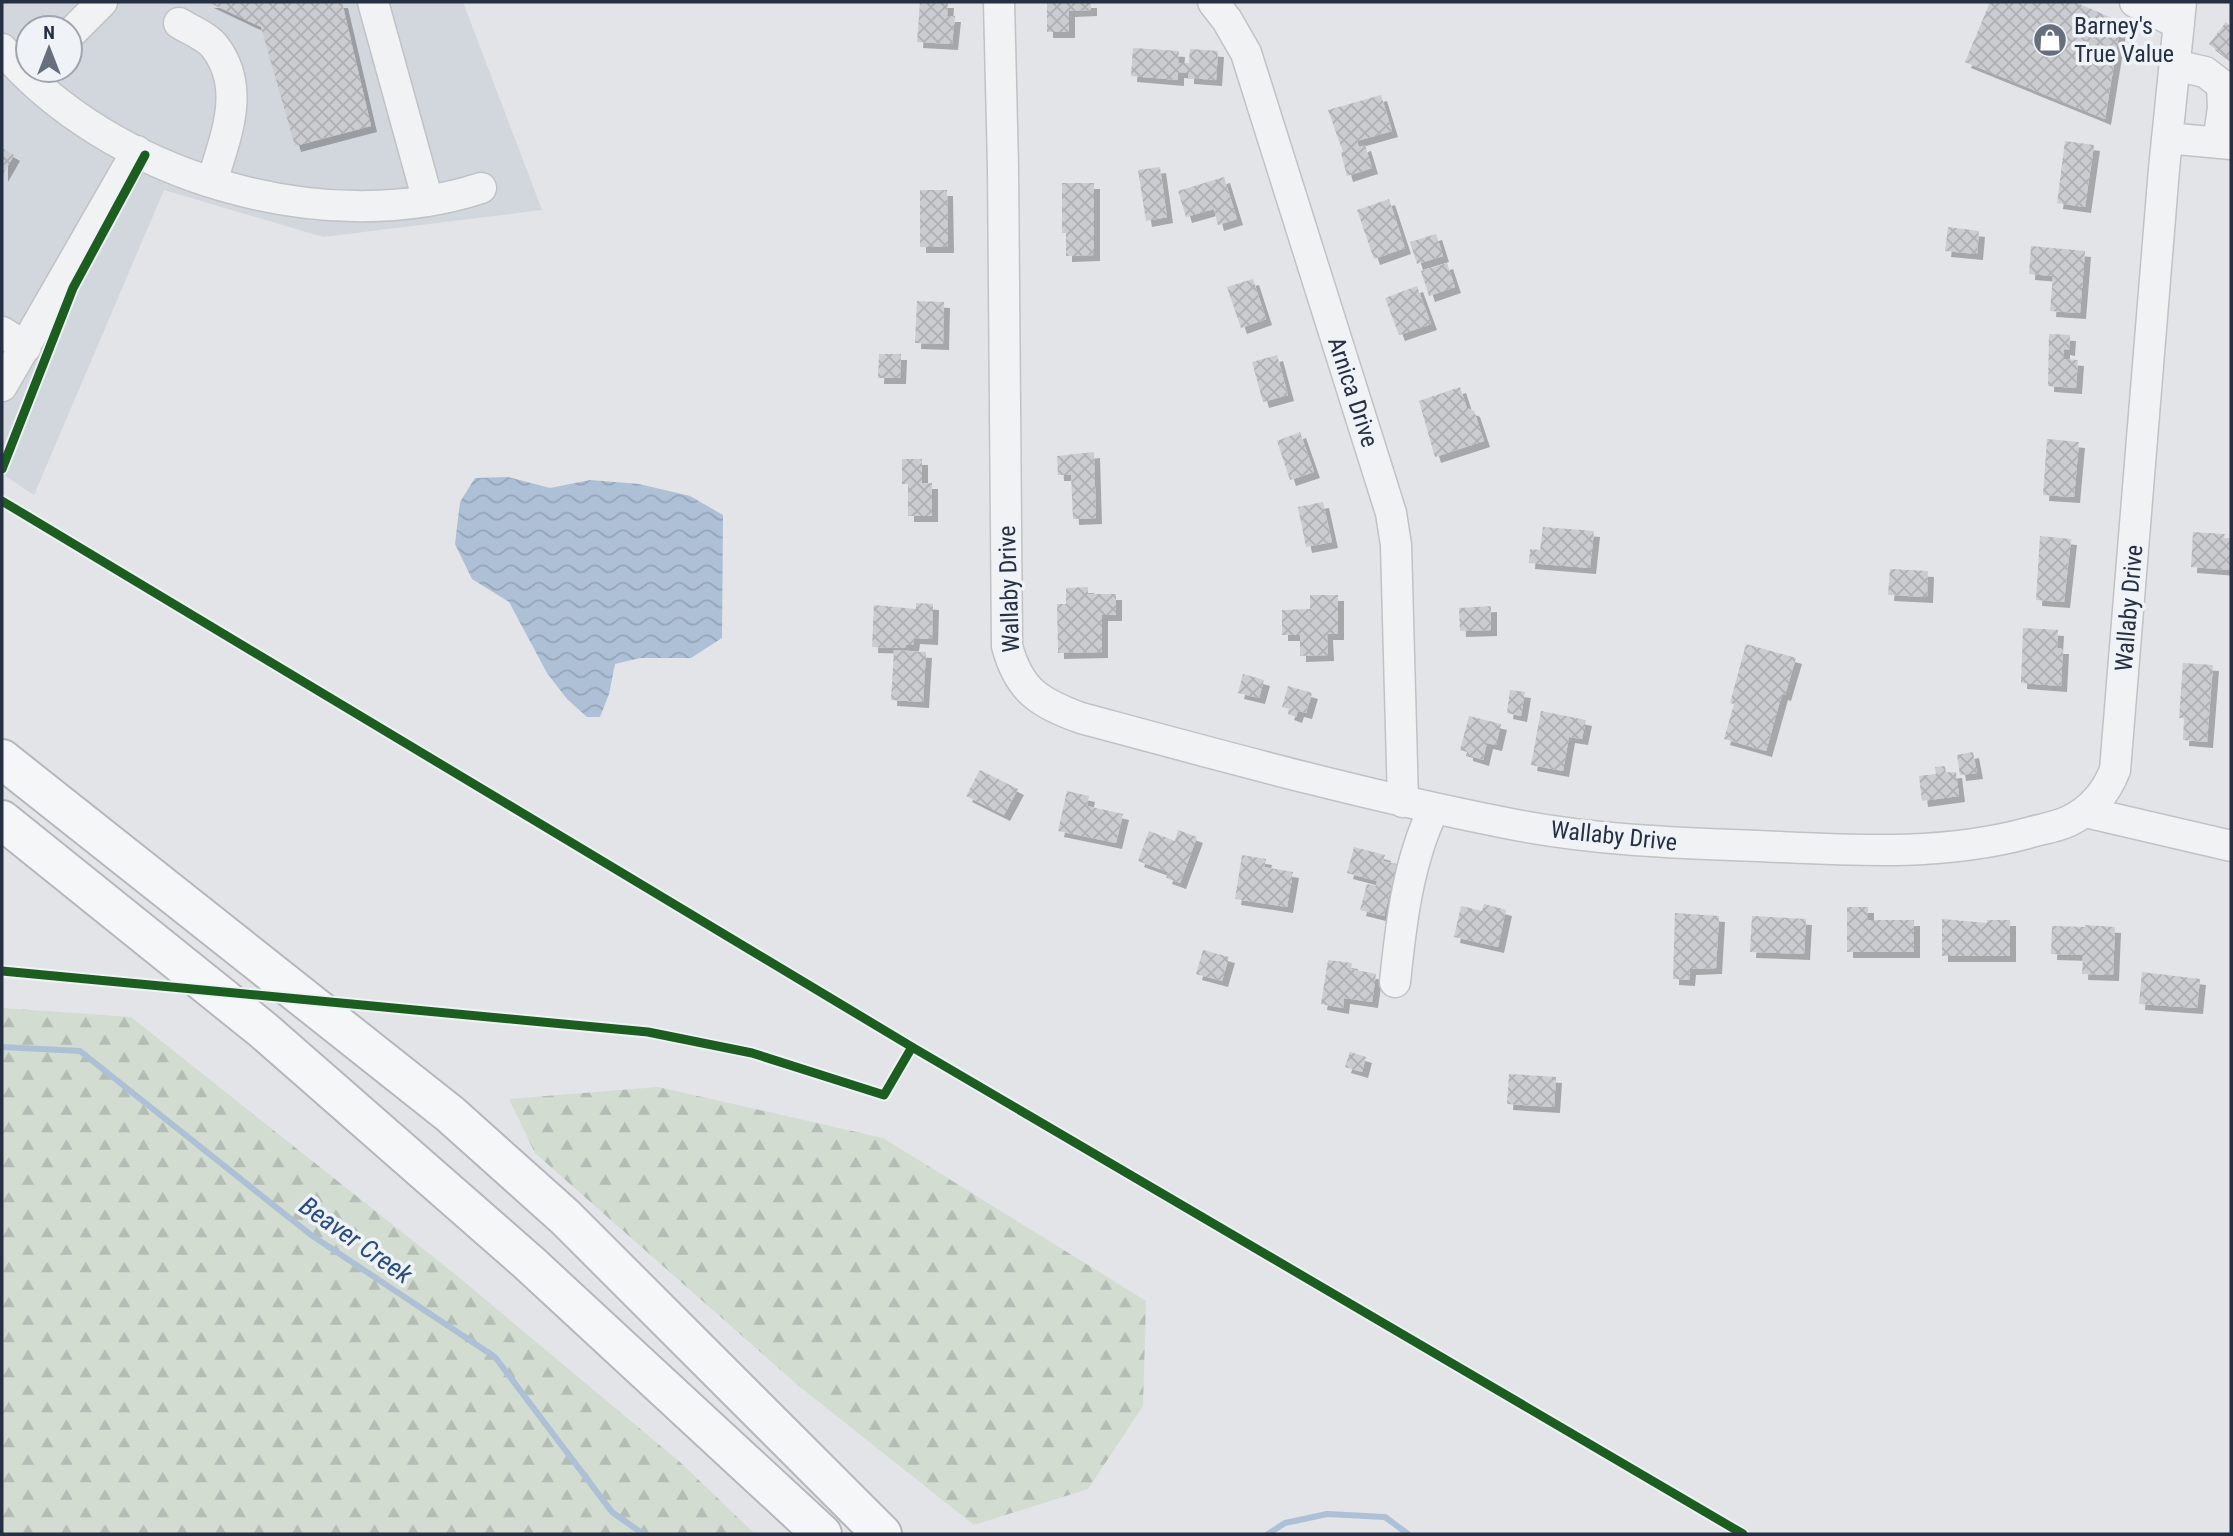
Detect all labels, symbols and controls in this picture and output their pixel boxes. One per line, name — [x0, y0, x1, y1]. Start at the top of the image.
place label: Barney's True Value — [2074, 12, 2174, 68]
north arrow — [14, 14, 84, 84]
text: N — [43, 21, 55, 44]
shop icon: Barney's True Value — [2031, 21, 2069, 59]
street label: Arnica Drive — [1322, 333, 1384, 451]
street label: Wallaby Drive — [993, 525, 1025, 653]
street label: Wallaby Drive — [2110, 544, 2148, 672]
street label: Wallaby Drive — [1549, 815, 1679, 857]
water label: Beaver Creek — [294, 1190, 418, 1290]

